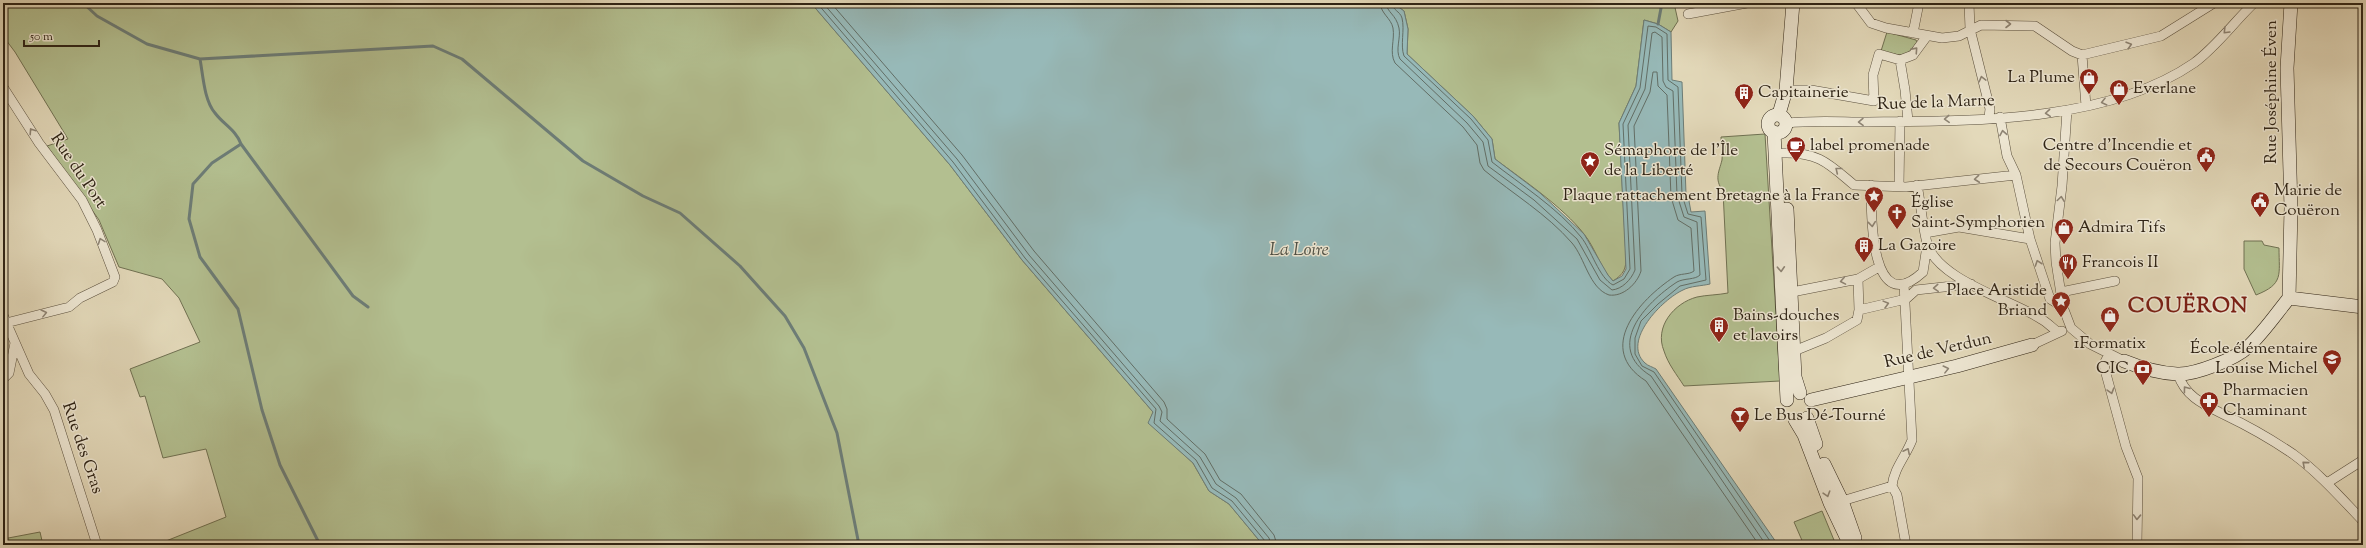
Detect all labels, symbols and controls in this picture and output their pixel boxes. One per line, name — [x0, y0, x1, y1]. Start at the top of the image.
one-way arrow — [2005, 20, 2011, 28]
street label: Rue Joséphine Éven — [2260, 20, 2284, 164]
scale bar — [24, 22, 99, 48]
one-way arrow — [2223, 26, 2231, 34]
text: 50 m — [29, 28, 53, 46]
one-way arrow — [2125, 41, 2132, 50]
one-way arrow — [1911, 48, 1918, 55]
place label: La Plume — [2008, 66, 2075, 90]
shop icon: La Plume — [2078, 67, 2100, 95]
one-way arrow — [1979, 76, 1987, 82]
place label: Everlane — [2133, 77, 2196, 101]
shop icon: Everlane — [2108, 78, 2130, 106]
place label: Capitainerie — [1758, 81, 1849, 105]
building icon: Capitainerie — [1733, 82, 1755, 110]
street label: Rue de la Marne — [1877, 89, 1995, 117]
one-way arrow — [2101, 97, 2108, 106]
one-way arrow — [2045, 108, 2051, 117]
one-way arrow — [1944, 115, 1950, 124]
one-way arrow — [1858, 118, 1864, 126]
one-way arrow — [29, 128, 37, 135]
street label: Rue du Port — [44, 129, 112, 214]
one-way arrow — [1999, 130, 2008, 136]
place label: label promenade — [1810, 134, 1930, 158]
place label: Centre d'Incendie et de Secours Couëron — [2043, 134, 2192, 178]
cafe icon: label promenade — [1785, 135, 1807, 163]
place label: Sémaphore de l’Île de la Liberté — [1604, 139, 1738, 183]
public building icon: Centre d'Incendie et de Secours Couëron — [2195, 145, 2217, 173]
place icon: Sémaphore de l’Île de la Liberté — [1579, 150, 1601, 178]
one-way arrow — [1835, 168, 1842, 175]
one-way arrow — [1974, 174, 1980, 183]
place label: Mairie de Couëron — [2274, 179, 2342, 223]
place label: Plaque rattachement Bretagne à la France — [1563, 184, 1860, 208]
place icon: Plaque rattachement Bretagne à la France — [1863, 185, 1885, 213]
public building icon: Mairie de Couëron — [2249, 190, 2271, 218]
place label: Église Saint-Symphorien — [1911, 191, 2045, 235]
one-way arrow — [2056, 196, 2065, 202]
church icon: Église Saint-Symphorien — [1886, 202, 1908, 230]
place label: Admira Tifs — [2078, 216, 2166, 240]
shop icon: Admira Tifs — [2053, 217, 2075, 245]
one-way arrow — [1867, 221, 1876, 227]
place label: La Gazoire — [1878, 234, 1956, 258]
building icon: La Gazoire — [1853, 235, 1875, 263]
one-way arrow — [97, 237, 105, 244]
water label: La Loire — [1269, 238, 1329, 264]
place label: Francois II — [2082, 251, 2159, 275]
restaurant icon: Francois II — [2057, 252, 2079, 280]
one-way arrow — [2035, 260, 2043, 267]
one-way arrow — [1777, 266, 1785, 272]
one-way arrow — [1840, 277, 1846, 285]
place label: Place Aristide Briand — [1947, 279, 2047, 323]
one-way arrow — [1933, 284, 1939, 293]
place icon: Place Aristide Briand — [2050, 290, 2072, 318]
district label: COUËRON — [2128, 292, 2248, 322]
one-way arrow — [1882, 300, 1889, 309]
place label: Bains-douches et lavoirs — [1733, 304, 1840, 348]
shop icon: 1Formatix — [2099, 305, 2121, 333]
one-way arrow — [41, 310, 47, 318]
building icon: Bains-douches et lavoirs — [1708, 315, 1730, 343]
street label: Rue de Verdun — [1882, 327, 1994, 375]
place label: 1Formatix — [2074, 332, 2146, 356]
place label: École élémentaire Louise Michel — [2190, 337, 2318, 381]
school or university icon: École élémentaire Louise Michel — [2321, 348, 2343, 376]
place label: CIC — [2096, 357, 2129, 381]
bank icon: CIC — [2132, 358, 2154, 386]
one-way arrow — [1942, 365, 1949, 374]
place label: Pharmacien Chaminant — [2223, 379, 2309, 423]
one-way arrow — [2106, 387, 2115, 394]
one-way arrow — [2184, 387, 2191, 394]
pharmacy icon: Pharmacien Chaminant — [2198, 390, 2220, 418]
street label: Rue des Gras — [55, 399, 109, 497]
place label: Le Bus Dé-Tourné — [1754, 404, 1886, 428]
bar icon: Le Bus Dé-Tourné — [1729, 405, 1751, 433]
one-way arrow — [1902, 447, 1910, 455]
one-way arrow — [2303, 462, 2310, 469]
one-way arrow — [1822, 490, 1831, 497]
one-way arrow — [2133, 514, 2141, 520]

